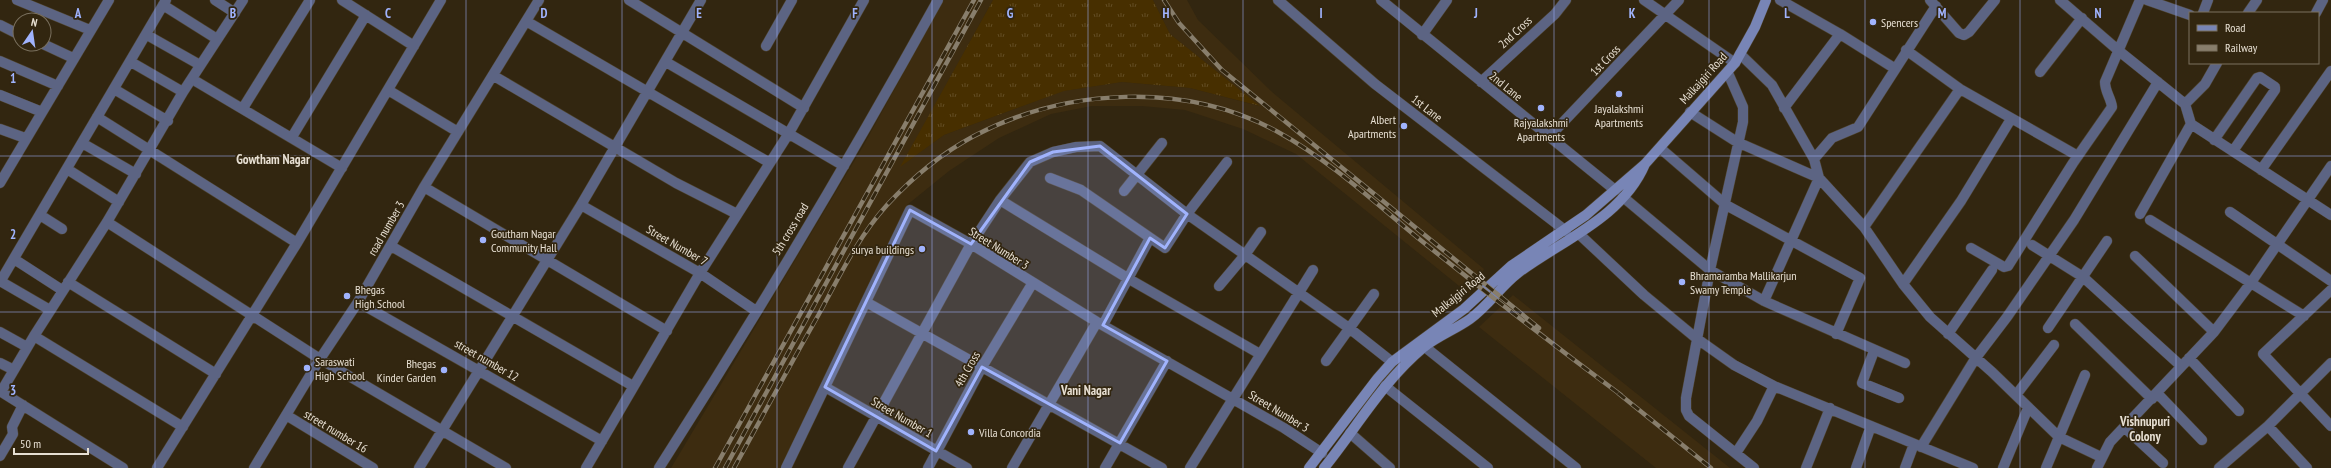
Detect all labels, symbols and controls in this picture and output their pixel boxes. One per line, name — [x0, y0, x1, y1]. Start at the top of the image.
text: A — [74, 5, 82, 22]
text: B — [230, 5, 236, 22]
text: C — [385, 5, 391, 22]
text: D — [541, 5, 548, 22]
text: E — [696, 5, 702, 22]
text: F — [852, 5, 858, 22]
text: G — [1007, 5, 1014, 22]
text: H — [1163, 5, 1170, 22]
text: I — [1319, 5, 1323, 22]
text: J — [1473, 5, 1478, 22]
text: K — [1629, 5, 1636, 22]
text: L — [1784, 5, 1790, 22]
text: M — [1938, 5, 1947, 22]
text: N — [2094, 5, 2102, 22]
north arrow — [12, 12, 52, 52]
legend — [2189, 12, 2319, 64]
street label: 2nd Cross — [1495, 13, 1535, 51]
text: N — [30, 15, 39, 30]
place label: Spencers — [1881, 15, 1918, 30]
marker: Spencers — [1868, 17, 1878, 27]
text: Road — [2225, 20, 2245, 35]
text: Railway — [2225, 40, 2258, 55]
street label: 1st Cross — [1587, 41, 1623, 79]
street label: Malkajgiri Road — [1676, 49, 1730, 107]
street label: 2nd Lane — [1486, 68, 1526, 104]
text: 1 — [10, 70, 16, 87]
marker: Jayalakshmi Apartments — [1614, 89, 1624, 99]
street label: 1st Lane — [1409, 91, 1445, 125]
place label: Jayalakshmi Apartments — [1593, 101, 1644, 130]
marker: Rajyalakshmi Apartments — [1536, 103, 1546, 113]
place label: Albert Apartments — [1348, 112, 1397, 141]
place label: Rajyalakshmi Apartments — [1514, 115, 1568, 144]
marker: Albert Apartments — [1399, 121, 1409, 131]
district label: Gowtham Nagar — [236, 151, 310, 168]
street label: road number 3 — [364, 198, 408, 258]
street label: 5th cross road — [769, 200, 811, 258]
street label: Street Number 7 — [644, 221, 710, 269]
street label: Street Number 3 — [966, 224, 1032, 272]
text: 2 — [10, 226, 16, 243]
place label: Goutham Nagar Community Hall — [491, 226, 557, 255]
marker: Goutham Nagar Community Hall — [478, 235, 488, 245]
place label: surya buildings — [851, 242, 914, 257]
marker: surya buildings — [917, 244, 927, 254]
street label: Malkajgiri Road — [1428, 268, 1488, 320]
place label: Bhramaramba Mallikarjun Swamy Temple — [1690, 268, 1797, 297]
marker: Bhramaramba Mallikarjun Swamy Temple — [1677, 277, 1687, 287]
place label: Bhegas High School — [355, 282, 405, 311]
marker: Bhegas High School — [342, 291, 352, 301]
street label: street number 12 — [452, 336, 522, 384]
street label: 4th Cross — [951, 349, 983, 389]
place label: Saraswati High School — [315, 354, 365, 383]
place label: Bhegas Kinder Garden — [377, 356, 436, 385]
marker: Saraswati High School — [302, 363, 312, 373]
marker: Bhegas Kinder Garden — [439, 365, 449, 375]
text: 3 — [10, 382, 16, 399]
district label: Vani Nagar — [1060, 382, 1111, 399]
street label: Street Number 3 — [1246, 387, 1312, 435]
street label: Street Number 1 — [869, 393, 935, 441]
street label: street number 16 — [302, 406, 370, 456]
district label: Vishnupuri Colony — [2119, 413, 2170, 445]
place label: Villa Concordia — [978, 425, 1041, 440]
marker: Villa Concordia — [966, 427, 976, 437]
scale bar — [14, 430, 88, 456]
text: 50 m — [20, 436, 41, 451]

